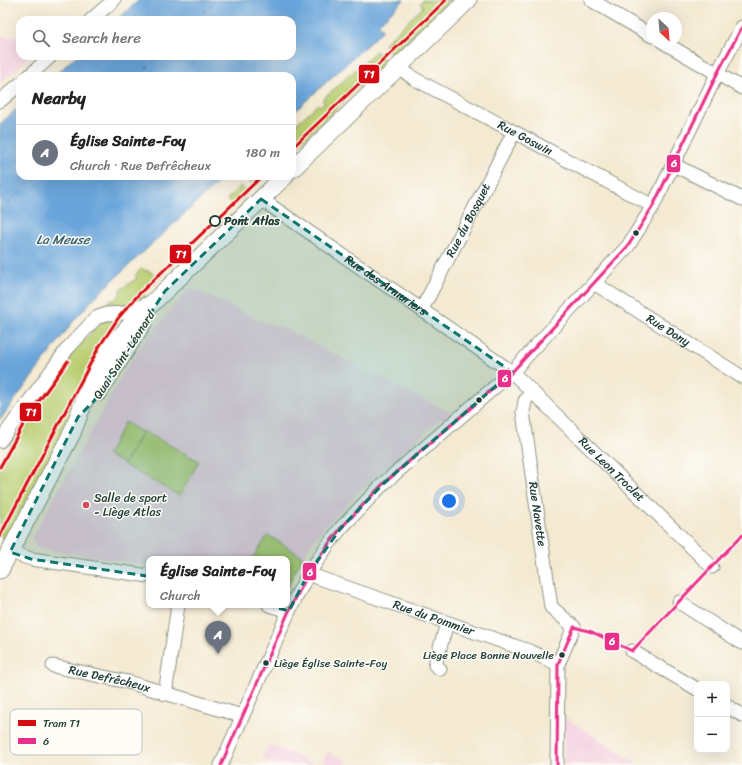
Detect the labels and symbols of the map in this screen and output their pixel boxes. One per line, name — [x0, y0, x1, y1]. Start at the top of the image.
north arrow — [646, 12, 682, 48]
line badge: T1 — [358, 64, 380, 84]
text: T1 — [364, 65, 375, 84]
street label: Rue Goswin — [494, 114, 557, 162]
line badge: 6 — [666, 154, 681, 173]
text: 6 — [670, 154, 677, 173]
street label: Rue du Bosquet — [440, 179, 497, 261]
place label: Pont Atlas — [224, 210, 280, 232]
marker: Pont Atlas — [209, 215, 221, 227]
water label: La Meuse — [36, 228, 91, 251]
unlabelled marker — [631, 228, 641, 238]
line badge: T1 — [169, 244, 192, 264]
text: T1 — [176, 245, 187, 264]
street label: Rue des Armuriers — [340, 249, 433, 322]
street label: Quai Saint-Léonard — [87, 306, 161, 404]
street label: Rue Dony — [642, 308, 695, 353]
line badge: 6 — [497, 369, 512, 388]
text: 6 — [501, 369, 508, 388]
unlabelled marker — [474, 395, 484, 405]
line badge: T1 — [19, 402, 42, 422]
text: T1 — [26, 403, 37, 422]
street label: Rue Leon Troclet — [573, 431, 650, 507]
street label: Rue Navette — [522, 480, 553, 548]
place label: Salle de sport - Liège Atlas — [94, 487, 167, 523]
your location — [439, 491, 459, 511]
marker: Salle de sport - Liège Atlas — [81, 500, 91, 510]
line badge: 6 — [302, 562, 317, 581]
text: 6 — [306, 563, 313, 582]
street label: Rue du Pommier — [390, 593, 478, 642]
pin: A — [205, 621, 231, 654]
line badge: 6 — [604, 632, 620, 651]
text: 6 — [608, 632, 615, 651]
place label: Liège Place Bonne Nouvelle — [423, 646, 554, 665]
marker: Liège Place Bonne Nouvelle — [557, 650, 567, 660]
place label: Liège Église Sainte-Foy — [274, 654, 387, 673]
marker: Liège Église Sainte-Foy — [261, 658, 271, 668]
street label: Rue Defrêcheux — [67, 659, 154, 699]
legend — [10, 709, 142, 755]
text: Tram T1 — [43, 714, 80, 733]
text: 6 — [43, 732, 49, 751]

